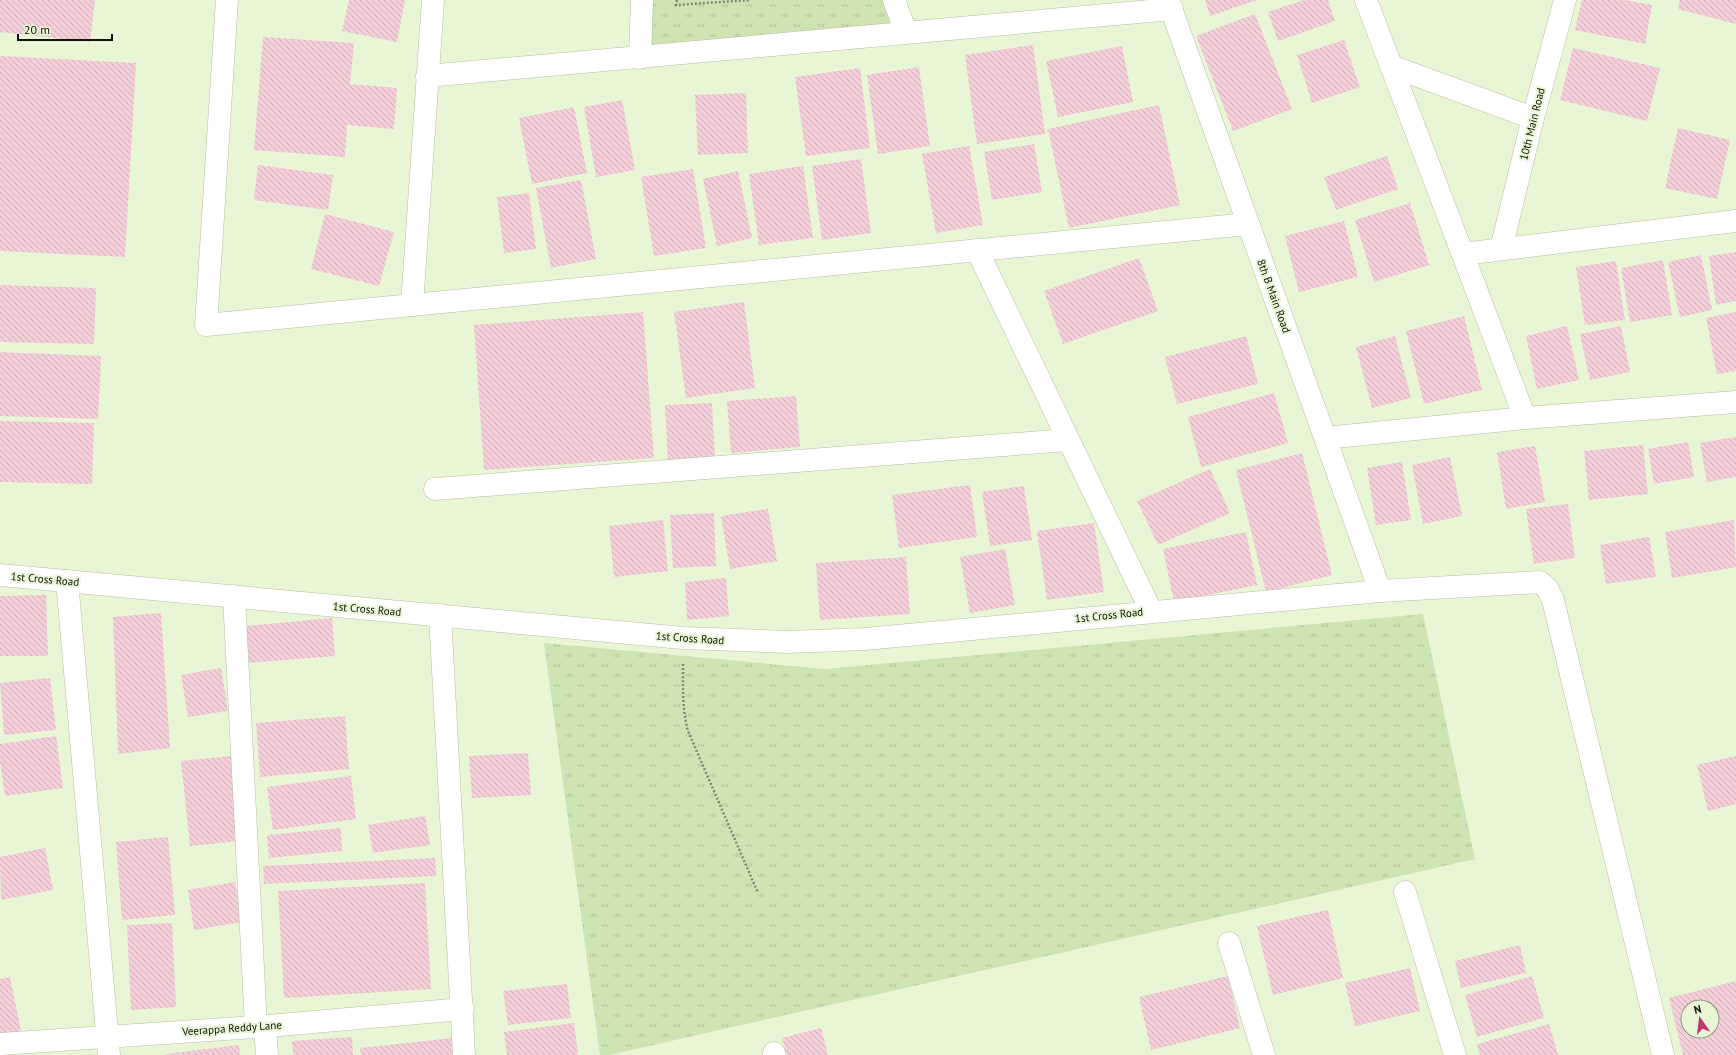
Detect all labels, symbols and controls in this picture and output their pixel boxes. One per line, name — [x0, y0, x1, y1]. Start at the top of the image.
scale bar — [18, 16, 112, 42]
text: 20 m — [24, 22, 50, 37]
street label: 10th Main Road — [1516, 86, 1548, 162]
street label: 8th B Main Road — [1254, 257, 1294, 335]
street label: 1st Cross Road — [10, 569, 80, 589]
street label: 1st Cross Road — [332, 599, 402, 619]
street label: 1st Cross Road — [1074, 604, 1144, 626]
street label: 1st Cross Road — [655, 629, 725, 647]
north arrow — [1680, 999, 1720, 1039]
text: N — [1692, 1002, 1703, 1017]
street label: Veerappa Reddy Lane — [181, 1018, 283, 1039]

